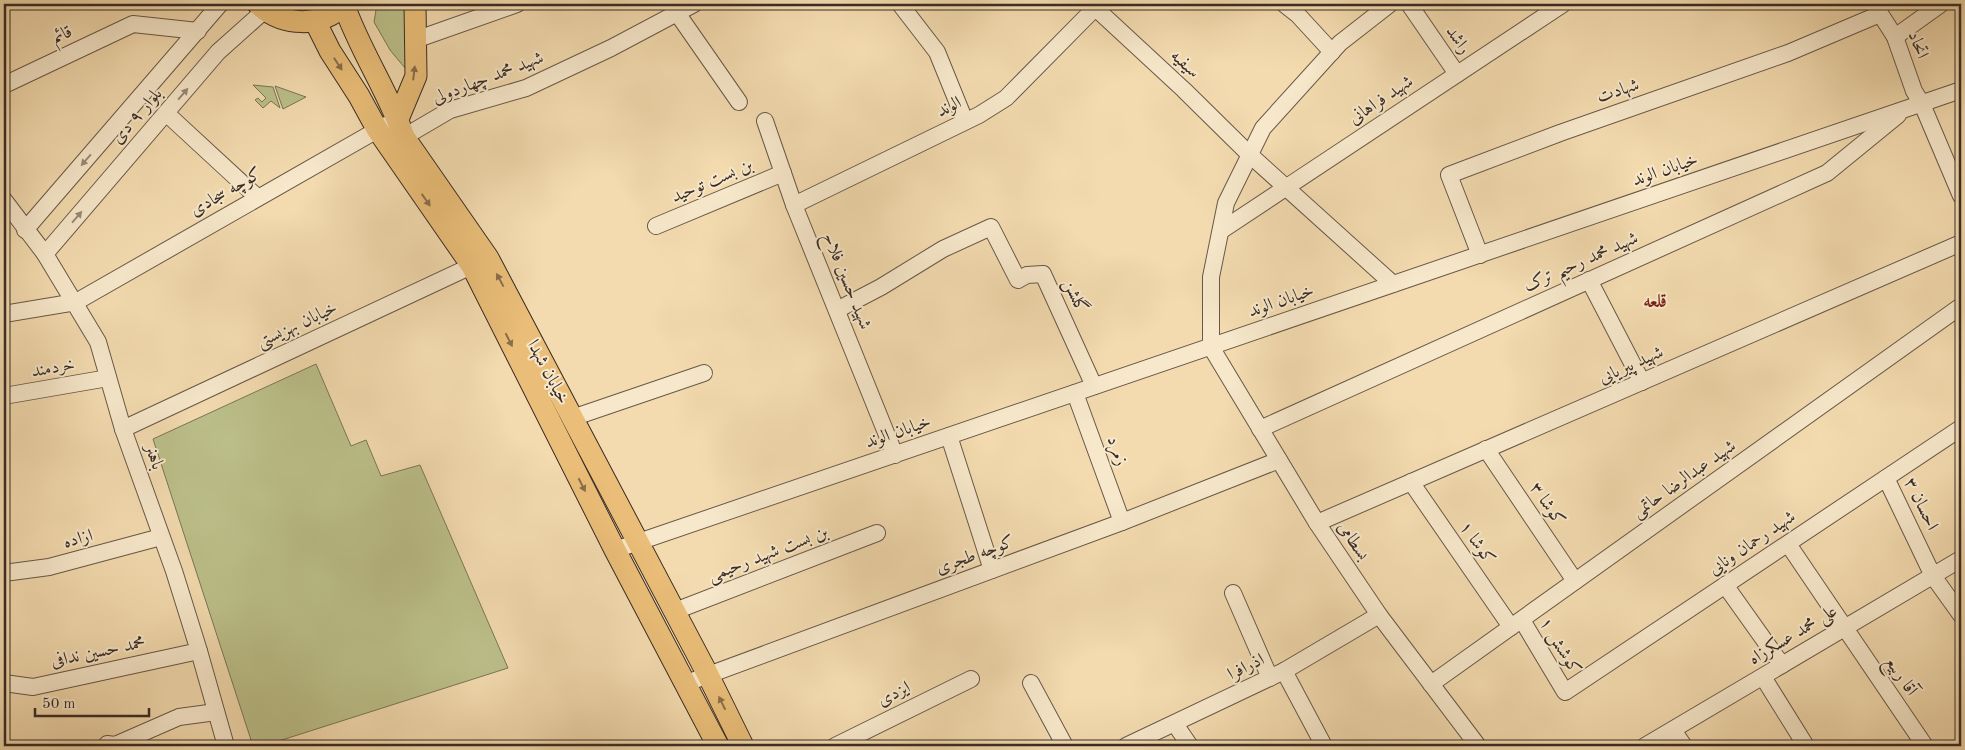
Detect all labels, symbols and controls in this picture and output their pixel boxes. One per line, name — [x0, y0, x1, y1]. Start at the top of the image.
street label: قائم — [49, 23, 77, 53]
street label: راشد — [1441, 23, 1474, 58]
street label: اتحاد — [1905, 29, 1931, 61]
street label: سیفیه — [1167, 46, 1203, 82]
street label: شهید محمد چهاردولی — [430, 49, 547, 109]
one-way arrow — [333, 57, 343, 70]
one-way arrow — [410, 65, 418, 81]
street label: شهید فراهانی — [1346, 72, 1418, 130]
street label: شهادت — [1595, 75, 1642, 108]
street label: بلوار ۹ دی — [108, 85, 167, 148]
one-way arrow — [177, 87, 188, 100]
street label: الوند — [934, 93, 965, 121]
street label: خیابان الوند — [1630, 150, 1700, 191]
one-way arrow — [80, 154, 91, 167]
street label: بن بست توحید — [669, 156, 756, 207]
street label: کوچه سجادی — [187, 164, 266, 222]
one-way arrow — [421, 194, 431, 207]
one-way arrow — [71, 211, 82, 223]
street label: شهید محمد رحیم ترک — [1521, 229, 1644, 303]
street label: شهید حسین فلاح — [814, 230, 875, 334]
one-way arrow — [496, 273, 504, 287]
street label: گلشن — [1058, 275, 1093, 317]
street label: خیابان الوند — [1246, 281, 1316, 322]
district label: قلعه — [1643, 293, 1667, 312]
street label: خیابان بهزیستی — [254, 299, 341, 354]
one-way arrow — [505, 333, 513, 347]
street label: خیابان شهدا — [522, 337, 572, 408]
street label: شهید پیریایی — [1596, 343, 1667, 390]
street label: خردمند — [30, 355, 76, 382]
street label: خیابان الوند — [863, 412, 933, 453]
street label: زمرد — [1101, 434, 1131, 469]
street label: شهید عبدالرضا حاتمی — [1629, 437, 1740, 523]
street label: باهنر — [140, 440, 167, 472]
street label: احسان ۳ — [1901, 475, 1941, 533]
one-way arrow — [578, 478, 586, 492]
street label: کوشا ۳ — [1525, 479, 1568, 529]
street label: شهید رحمان ونایی — [1705, 508, 1800, 580]
street label: بسطامی — [1334, 518, 1372, 564]
street label: کوشا ۱ — [1455, 518, 1498, 568]
street label: بن بست شهید رحیمی — [706, 523, 832, 587]
street label: ازاده — [61, 526, 95, 553]
street label: کوچه طجری — [933, 533, 1018, 580]
street label: علی محمد عسکرزاه — [1745, 601, 1842, 671]
street label: کوشش ۱ — [1534, 614, 1584, 679]
street label: محمد حسین ندافی — [49, 633, 147, 672]
street label: اذرافرا — [1225, 650, 1268, 685]
street label: آقا ربیع — [1876, 652, 1923, 704]
street label: ایزدی — [875, 678, 913, 710]
scale bar — [35, 685, 149, 717]
one-way arrow — [718, 695, 726, 710]
text: 50 m — [42, 697, 76, 712]

